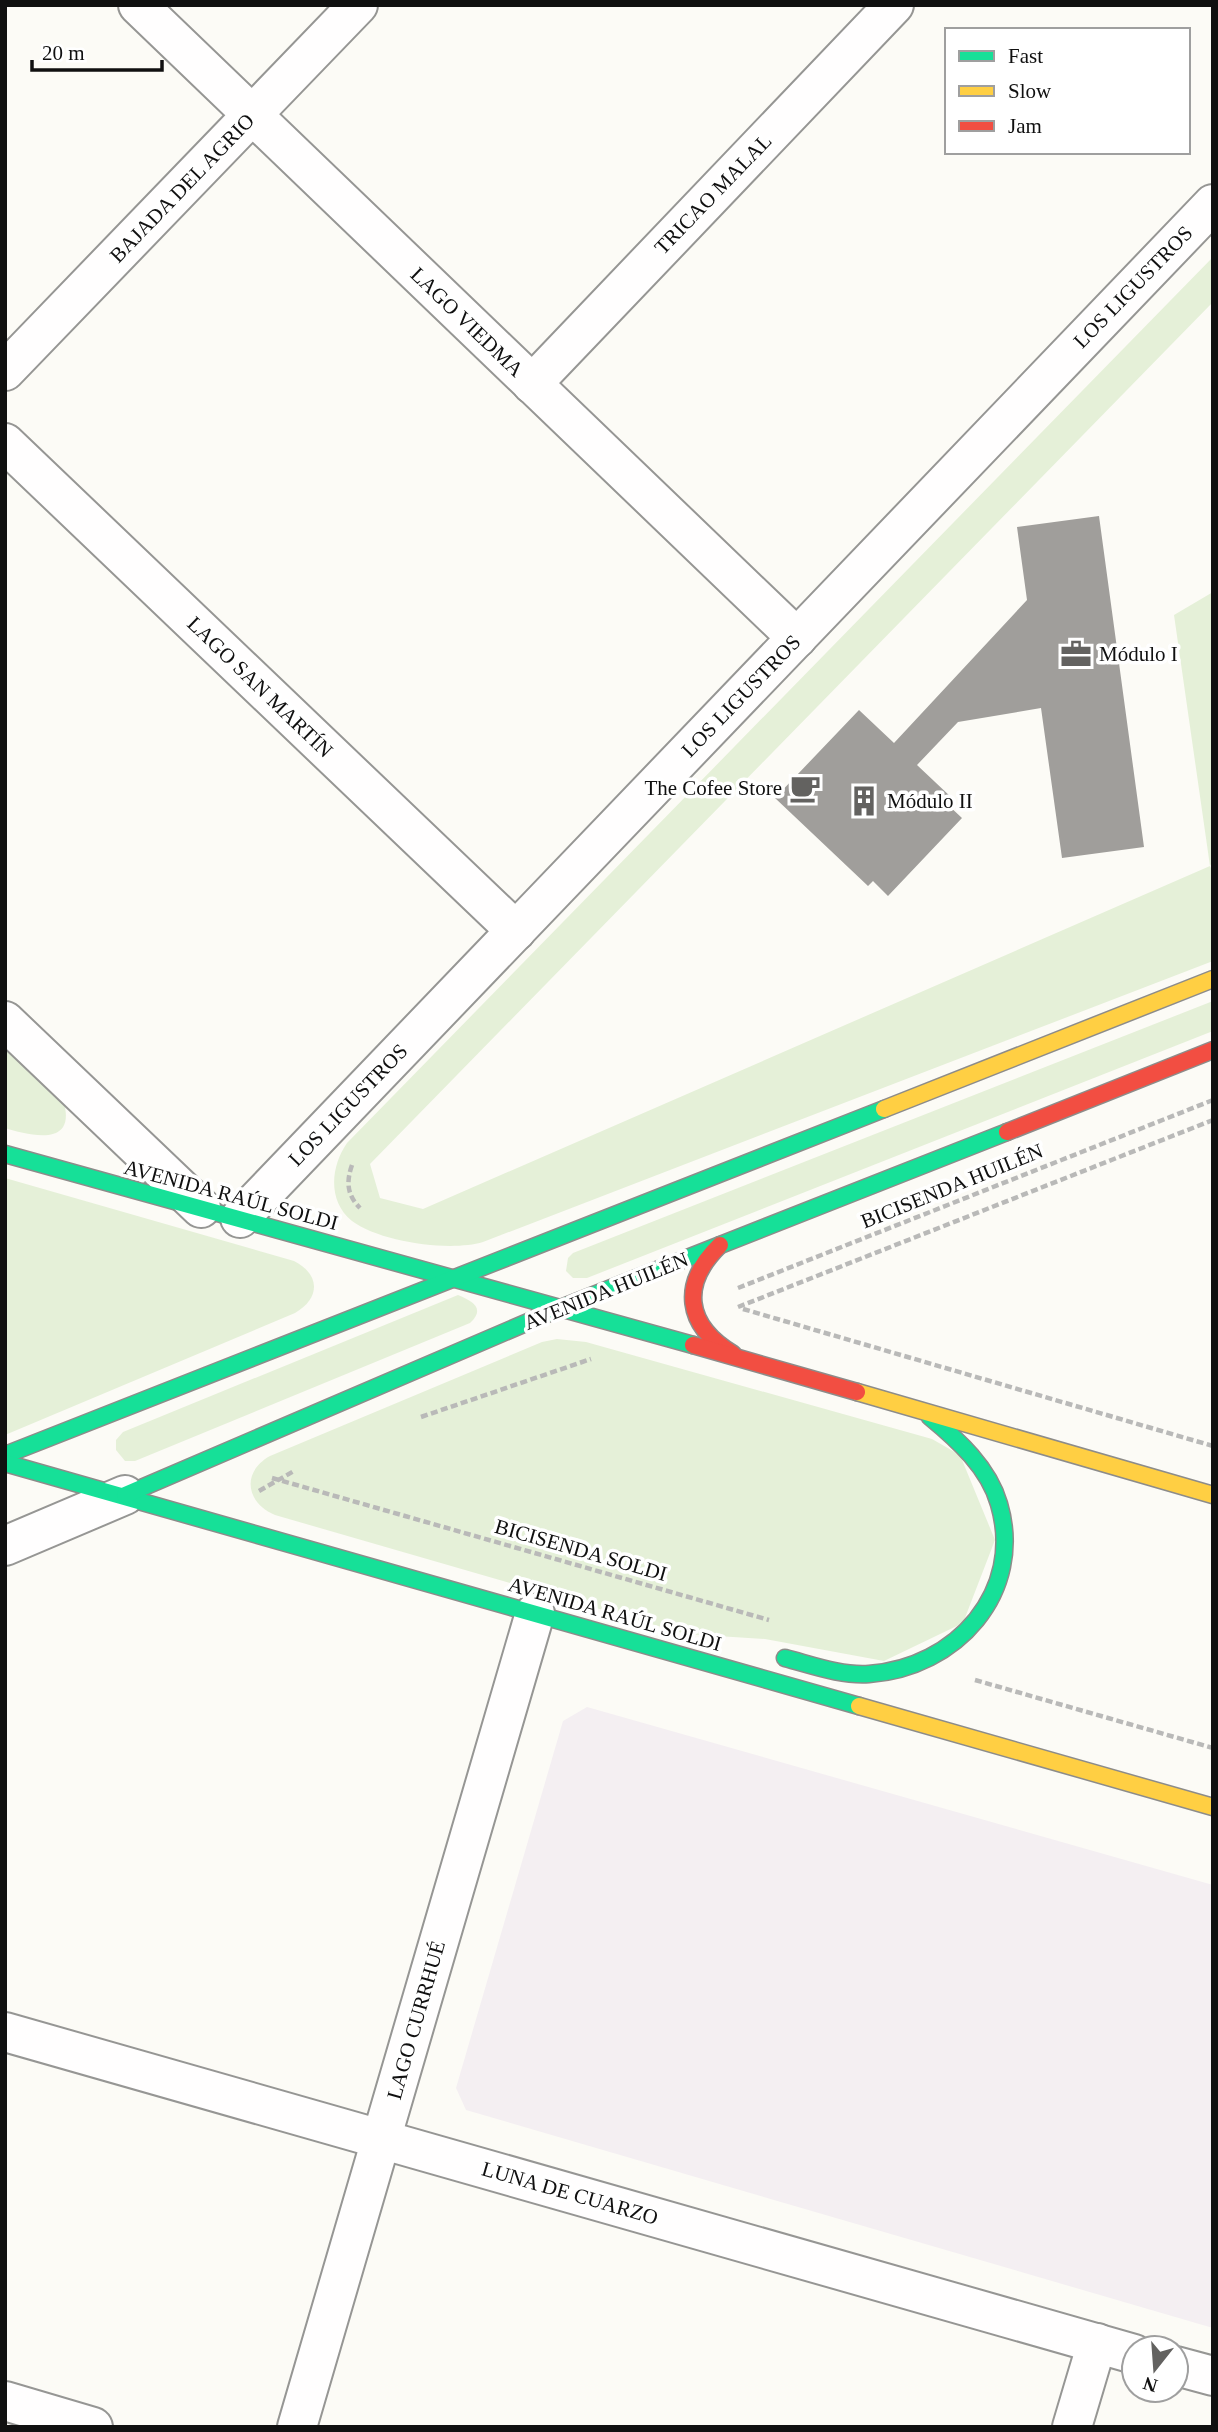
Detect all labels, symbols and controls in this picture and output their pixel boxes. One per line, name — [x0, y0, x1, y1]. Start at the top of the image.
scale bar — [32, 28, 161, 72]
legend — [945, 28, 1190, 154]
text: 20 m — [42, 41, 85, 65]
text: Fast — [1008, 44, 1043, 68]
text: Slow — [1008, 79, 1052, 103]
street label: BAJADA DEL AGRIO — [105, 109, 259, 267]
text: Jam — [1008, 114, 1042, 138]
street label: TRICAO MALAL — [649, 129, 777, 259]
street label: LOS LIGUSTROS — [1069, 221, 1197, 353]
street label: LAGO VIEDMA — [406, 262, 529, 382]
street label: LAGO SAN MARTÍN — [182, 612, 338, 762]
street label: LOS LIGUSTROS — [677, 630, 805, 762]
office icon: Módulo I — [1059, 637, 1093, 671]
place label: Módulo I — [1099, 642, 1178, 666]
cafe icon: The Cofee Store — [788, 771, 822, 805]
place label: The Cofee Store — [644, 776, 782, 800]
building icon: Módulo II — [847, 784, 881, 818]
place label: Módulo II — [887, 789, 973, 813]
street label: LOS LIGUSTROS — [284, 1039, 412, 1171]
street label: BICISENDA HUILÉN — [857, 1138, 1047, 1234]
street label: AVENIDA RAÚL SOLDI — [121, 1155, 341, 1235]
street label: AVENIDA HUILÉN — [520, 1247, 692, 1335]
street label: BICISENDA SOLDI — [492, 1514, 670, 1586]
street label: AVENIDA RAÚL SOLDI — [506, 1572, 724, 1656]
street label: LAGO CURRHUÉ — [382, 1938, 450, 2102]
street label: LUNA DE CUARZO — [479, 2156, 661, 2230]
north arrow — [1120, 2334, 1190, 2404]
text: N — [1140, 2373, 1160, 2397]

